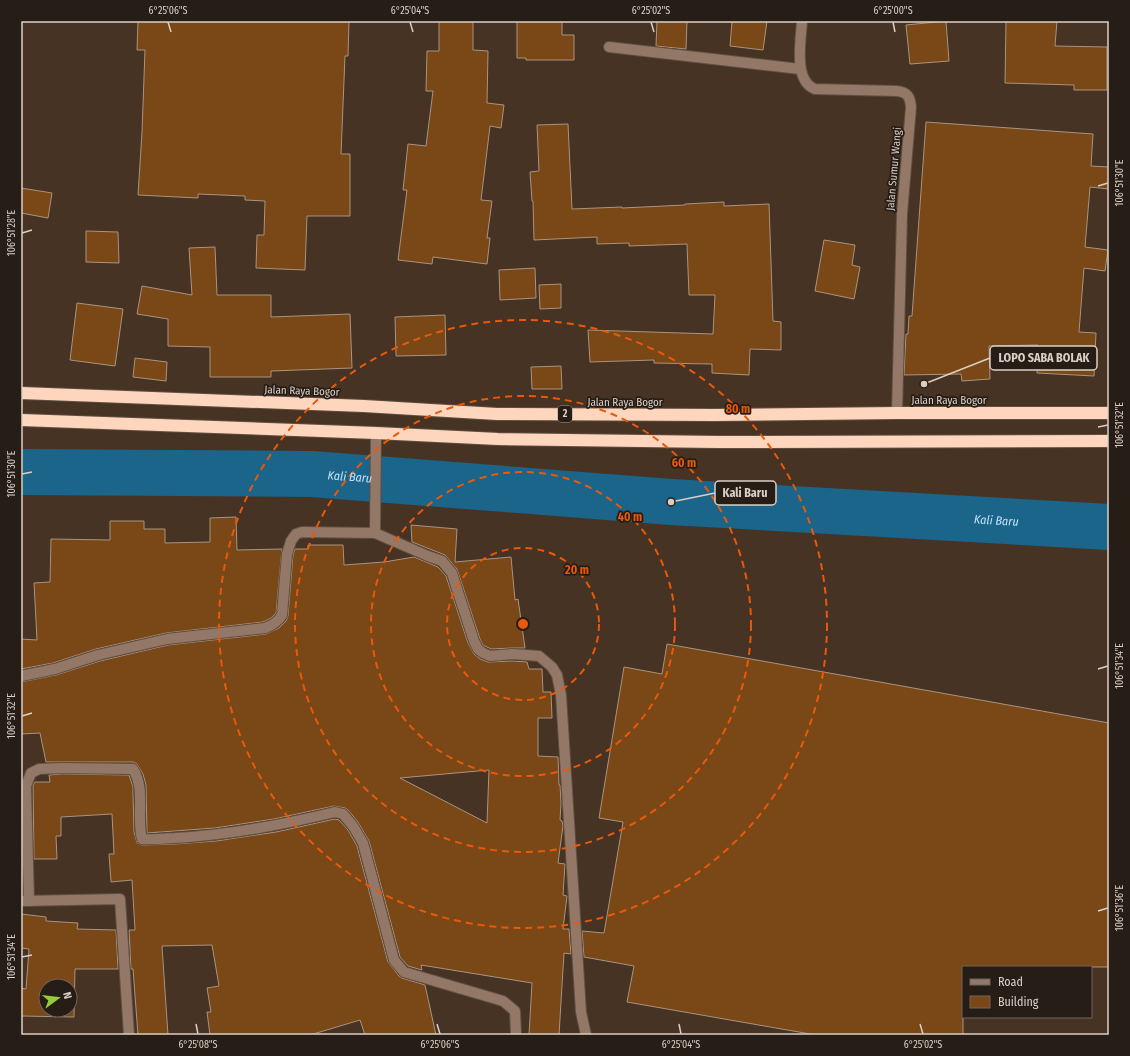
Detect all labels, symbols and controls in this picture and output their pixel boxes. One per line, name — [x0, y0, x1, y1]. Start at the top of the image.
text: 6°25'06"S — [149, 5, 187, 17]
text: 6°25'04"S — [391, 5, 429, 17]
text: 6°25'02"S — [632, 5, 670, 17]
text: 6°25'00"S — [873, 5, 913, 17]
street label: Jalan Sumur Wangi — [884, 126, 904, 211]
text: 106°51'30"E — [1114, 159, 1126, 206]
text: 106°51'28"E — [6, 209, 18, 256]
callout: LOPO SABA BOLAK — [990, 346, 1097, 370]
text: LOPO SABA BOLAK — [999, 351, 1090, 365]
street label: Jalan Raya Bogor — [264, 383, 340, 399]
street label: Jalan Raya Bogor — [911, 394, 987, 407]
street label: Jalan Raya Bogor — [587, 396, 663, 409]
text: 80 m — [726, 402, 750, 416]
text: 106°51'32"E — [1114, 402, 1126, 448]
road number: 2 — [558, 406, 572, 422]
text: 106°51'30"E — [6, 450, 18, 497]
text: 60 m — [672, 456, 696, 470]
water label: Kali Baru — [327, 468, 373, 486]
callout: Kali Baru — [715, 481, 776, 505]
text: Kali Baru — [723, 486, 767, 500]
text: 40 m — [618, 510, 642, 524]
water label: Kali Baru — [974, 512, 1019, 529]
text: 20 m — [564, 563, 589, 577]
centre of rings — [516, 617, 530, 631]
text: 106°51'34"E — [1114, 643, 1126, 689]
text: 106°51'32"E — [6, 693, 18, 739]
text: 106°51'36"E — [1114, 884, 1126, 931]
text: 106°51'34"E — [6, 934, 18, 980]
legend — [962, 966, 1092, 1018]
text: Road — [998, 975, 1023, 989]
north arrow — [38, 978, 78, 1018]
text: N — [60, 991, 74, 1000]
text: Building — [998, 995, 1039, 1009]
text: 6°25'08"S — [179, 1039, 218, 1051]
text: 6°25'06"S — [421, 1039, 459, 1051]
text: 6°25'04"S — [662, 1039, 700, 1051]
text: 6°25'02"S — [904, 1039, 942, 1051]

